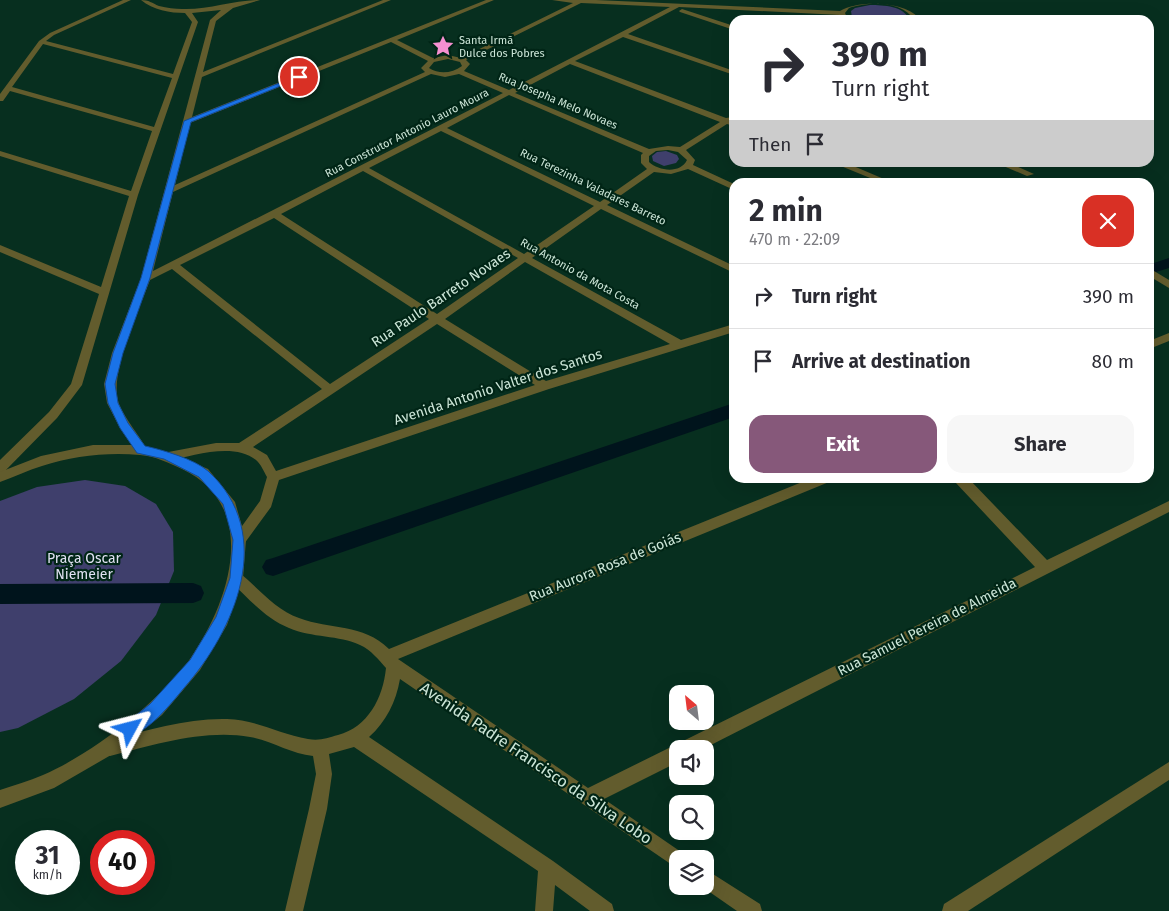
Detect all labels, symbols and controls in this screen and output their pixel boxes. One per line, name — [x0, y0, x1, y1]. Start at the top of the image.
place icon: Santa Irmã Dulce dos Pobres — [430, 33, 456, 59]
text: 390 m — [832, 33, 928, 75]
place label: Santa Irmã Dulce dos Pobres — [459, 34, 545, 60]
icon: right — [749, 35, 814, 100]
pin — [278, 56, 320, 98]
icon: arrive — [285, 63, 313, 91]
street label: Rua Josepha Melo Novaes — [497, 70, 619, 132]
text: Turn right — [832, 75, 929, 102]
street label: Rua Construtor Antonio Lauro Moura — [323, 86, 491, 180]
icon: arrive — [801, 130, 829, 158]
text: Then — [749, 133, 791, 156]
street label: Rua Terezinha Valadares Barreto — [518, 146, 668, 228]
text: 2 min — [749, 193, 823, 229]
button: close — [1082, 195, 1134, 247]
text: 470 m · 22:09 — [749, 230, 840, 249]
street label: Rua Antonio da Mota Costa — [518, 236, 642, 312]
street label: Rua Paulo Barreto Novaes — [368, 245, 514, 351]
icon: right — [749, 282, 777, 310]
text: Turn right — [792, 285, 877, 308]
text: 390 m — [1083, 285, 1134, 308]
street label: Avenida Antonio Valter dos Santos — [392, 345, 605, 429]
icon: arrive — [749, 347, 777, 375]
text: Arrive at destination — [792, 350, 971, 373]
text: 80 m — [1092, 350, 1134, 373]
button: Exit — [749, 415, 937, 473]
button: Share — [947, 415, 1134, 473]
street label: Rua Aurora Rosa de Goiás — [527, 529, 684, 605]
park label: Praça Oscar Niemeier — [47, 550, 122, 583]
street label: Rua Samuel Pereira de Almeida — [835, 574, 1019, 680]
street label: Avenida Padre Francisco da Silva Lobo — [416, 678, 656, 848]
north arrow — [669, 685, 714, 730]
map controls — [669, 685, 714, 895]
position arrow — [103, 702, 155, 754]
button: sound — [669, 740, 714, 785]
button: search — [669, 795, 714, 840]
speed limit sign: 40 — [90, 830, 155, 895]
text: 31 — [35, 841, 60, 871]
button: layers — [669, 850, 714, 895]
text: km/h — [33, 868, 62, 882]

